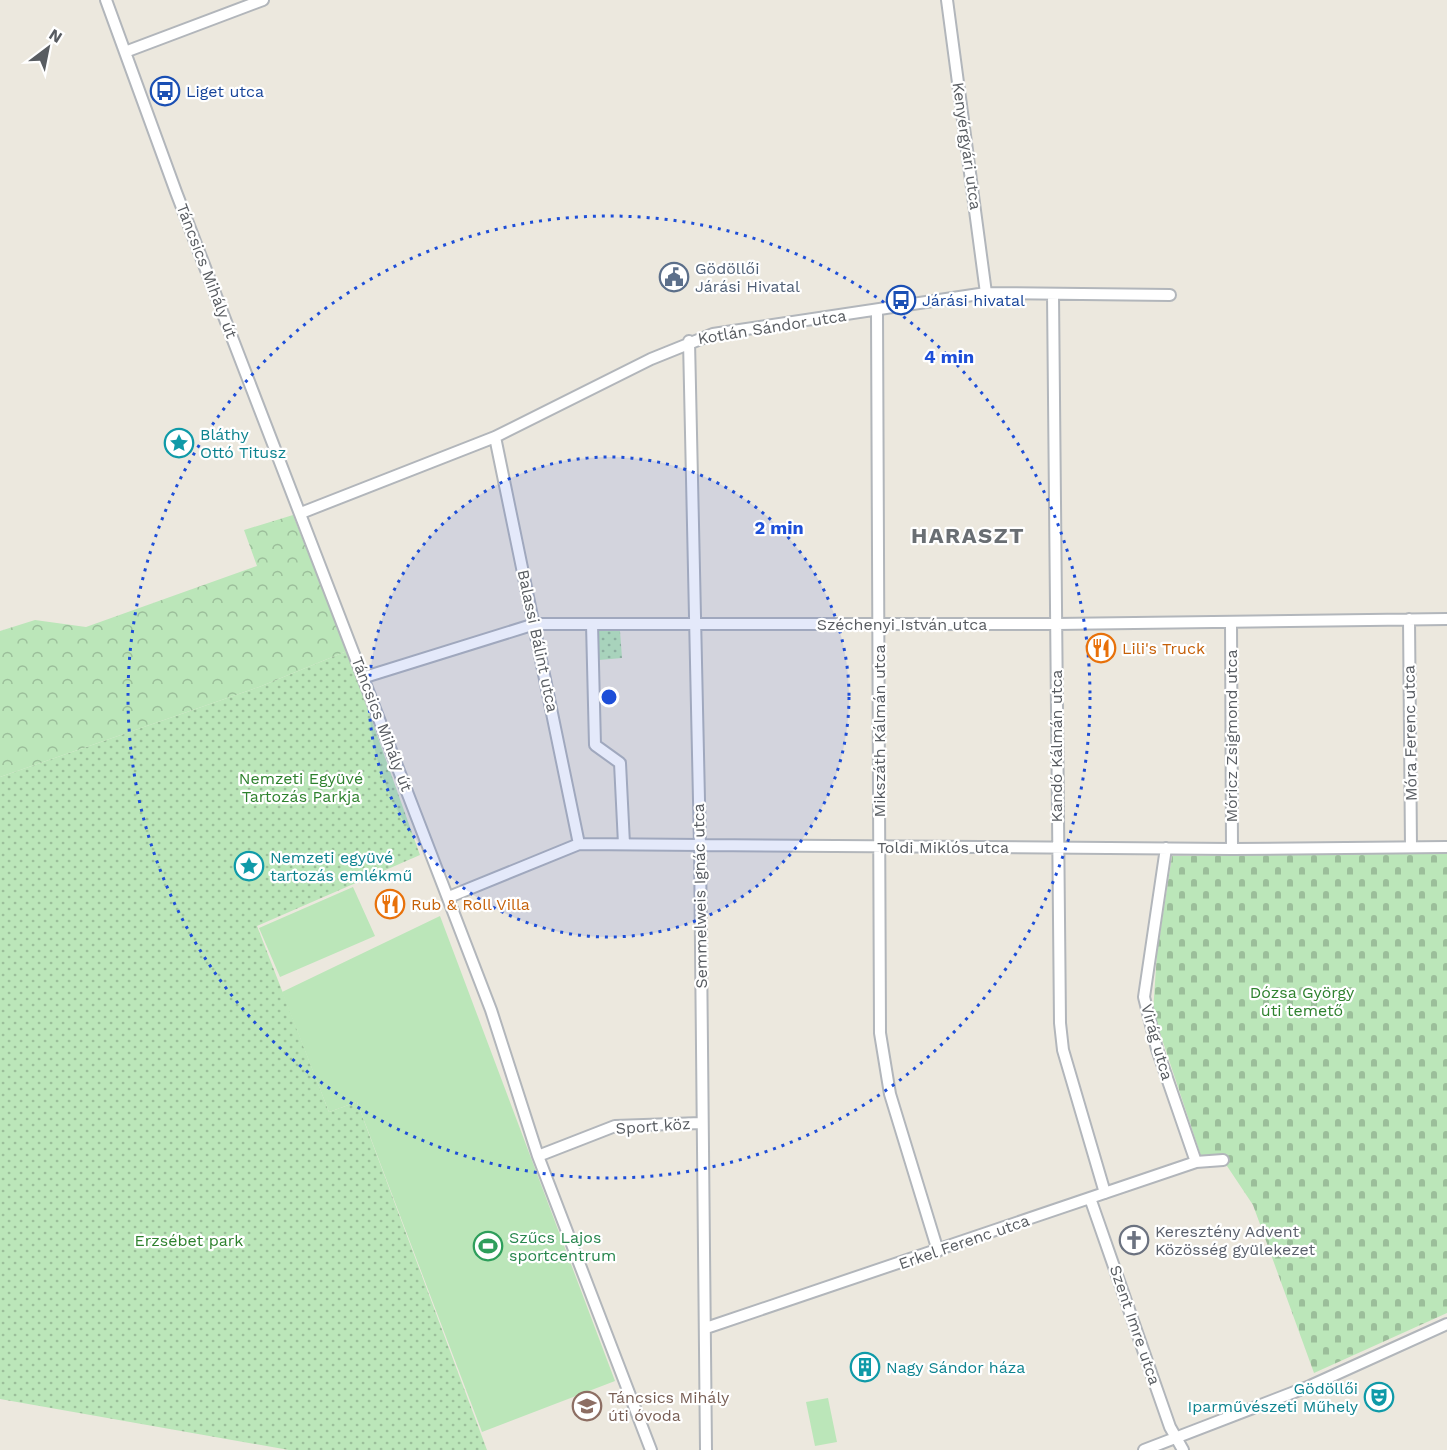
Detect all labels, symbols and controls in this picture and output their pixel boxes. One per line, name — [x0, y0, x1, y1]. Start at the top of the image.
north arrow — [18, 18, 78, 78]
text: N — [46, 25, 66, 47]
bus stop icon: Liget utca — [149, 75, 181, 107]
street label: Kenyérgyári utca — [949, 81, 985, 211]
place label: Liget utca — [186, 82, 264, 101]
street label: Táncsics Mihály út — [173, 201, 242, 341]
place label: Gödöllői Járási Hivatal — [695, 259, 800, 296]
public building icon: Gödöllői Járási Hivatal — [658, 261, 690, 293]
bus stop icon: Járási hivatal — [885, 284, 917, 316]
place label: Járási hivatal — [922, 291, 1025, 310]
street label: Kotlán Sándor utca — [696, 306, 848, 348]
text: 4 min — [924, 346, 974, 367]
place label: Bláthy Ottó Titusz — [200, 425, 286, 462]
place icon: Bláthy Ottó Titusz — [163, 427, 195, 459]
text: 2 min — [754, 517, 804, 538]
district label: HARASZT — [911, 523, 1025, 548]
street label: Balassi Bálint utca — [514, 568, 562, 714]
street label: Széchenyi István utca — [817, 615, 987, 634]
restaurant icon: Lili's Truck — [1085, 632, 1117, 664]
place label: Lili's Truck — [1122, 639, 1205, 658]
street label: Mikszáth Kálmán utca — [870, 644, 889, 818]
street label: Móricz Zsigmond utca — [1222, 650, 1241, 823]
street label: Táncsics Mihály út — [348, 654, 417, 794]
street label: Móra Ferenc utca — [1399, 665, 1421, 801]
street label: Kandó Kálmán utca — [1047, 670, 1066, 822]
centre of rings — [599, 687, 619, 707]
park label: Nemzeti Együvé Tartozás Parkja — [239, 769, 363, 806]
street label: Semmelweis Ignác utca — [689, 803, 711, 989]
street label: Toldi Miklós utca — [877, 838, 1009, 857]
place label: Nemzeti együvé tartozás emlékmű — [270, 848, 412, 885]
place icon: Nemzeti együvé tartozás emlékmű — [233, 850, 265, 882]
restaurant icon: Rub & Roll Villa — [374, 888, 406, 920]
place label: Rub & Roll Villa — [411, 895, 530, 914]
park label: Dózsa György úti temető — [1250, 983, 1355, 1020]
street label: Virág utca — [1137, 1002, 1177, 1082]
street label: Sport köz — [615, 1114, 691, 1138]
street label: Erkel Ferenc utca — [896, 1211, 1032, 1273]
place label: Keresztény Advent Közösség gyülekezet — [1155, 1222, 1316, 1259]
church icon: Keresztény Advent Közösség gyülekezet — [1118, 1224, 1150, 1256]
place label: Szűcs Lajos sportcentrum — [509, 1228, 616, 1265]
sports icon: Szűcs Lajos sportcentrum — [472, 1230, 504, 1262]
park label: Erzsébet park — [135, 1231, 243, 1250]
street label: Szent Imre utca — [1106, 1263, 1164, 1387]
building icon: Nagy Sándor háza — [849, 1351, 881, 1383]
place label: Nagy Sándor háza — [886, 1358, 1025, 1377]
place label: Gödöllői Iparművészeti Műhely — [1188, 1379, 1359, 1416]
theatre icon: Gödöllői Iparművészeti Műhely — [1363, 1381, 1395, 1413]
place label: Táncsics Mihály úti óvoda — [608, 1388, 730, 1425]
school or university icon: Táncsics Mihály úti óvoda — [571, 1390, 603, 1422]

